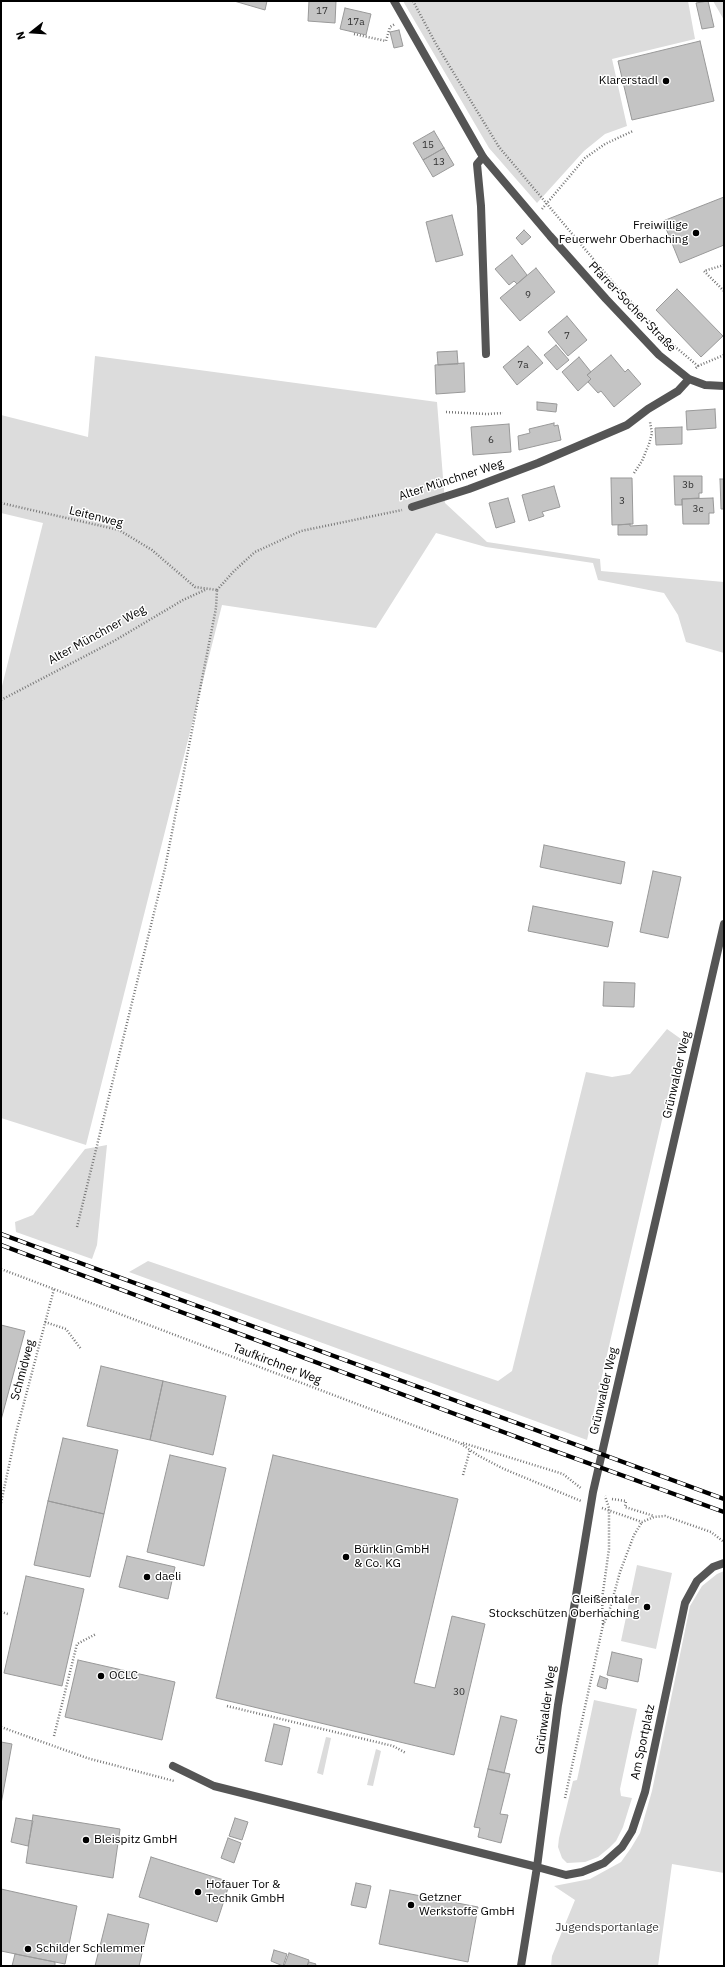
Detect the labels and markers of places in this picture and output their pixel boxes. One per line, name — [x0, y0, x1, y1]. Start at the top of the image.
place label: Klarerstadl — [599, 74, 658, 88]
marker: Klarerstadl — [661, 76, 671, 86]
place label: Freiwillige Feuerwehr Oberhaching — [559, 219, 688, 247]
marker: Freiwillige Feuerwehr Oberhaching — [691, 228, 701, 238]
place label: Bürklin GmbH & Co. KG — [354, 1543, 430, 1571]
marker: Bürklin GmbH & Co. KG — [341, 1552, 351, 1562]
place label: daeli — [155, 1570, 181, 1584]
marker: daeli — [142, 1572, 152, 1582]
place label: Gleißentaler Stockschützen Oberhaching — [489, 1593, 639, 1621]
marker: Gleißentaler Stockschützen Oberhaching — [642, 1602, 652, 1612]
place label: OCLC — [109, 1669, 138, 1683]
marker: OCLC — [96, 1671, 106, 1681]
place label: Bleispitz GmbH — [94, 1833, 177, 1847]
marker: Bleispitz GmbH — [81, 1835, 91, 1845]
place label: Hofauer Tor & Technik GmbH — [206, 1878, 285, 1906]
marker: Hofauer Tor & Technik GmbH — [193, 1887, 203, 1897]
place label: Getzner Werkstoffe GmbH — [419, 1891, 515, 1919]
marker: Getzner Werkstoffe GmbH — [406, 1900, 416, 1910]
place label: Schilder Schlemmer — [36, 1942, 144, 1956]
marker: Schilder Schlemmer — [23, 1944, 33, 1954]

